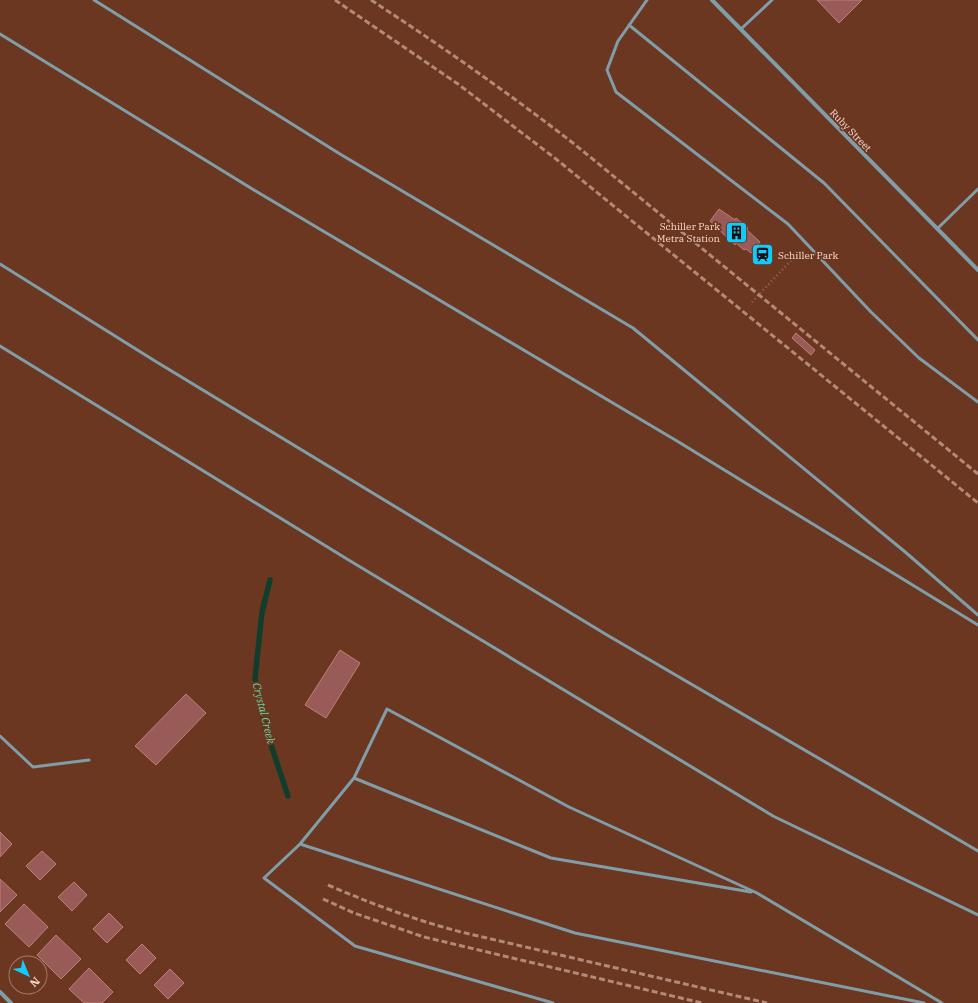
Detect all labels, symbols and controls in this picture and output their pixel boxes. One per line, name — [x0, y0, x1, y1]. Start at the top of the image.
street label: Ruby Street — [827, 106, 875, 155]
building icon: Schiller Park Metra Station — [723, 219, 749, 245]
place label: Schiller Park Metra Station — [657, 220, 721, 245]
station icon: Schiller Park — [750, 242, 776, 268]
place label: Schiller Park — [778, 249, 839, 262]
water label: Crystal Creek — [250, 681, 278, 745]
north arrow — [8, 955, 48, 995]
text: N — [27, 974, 43, 990]

